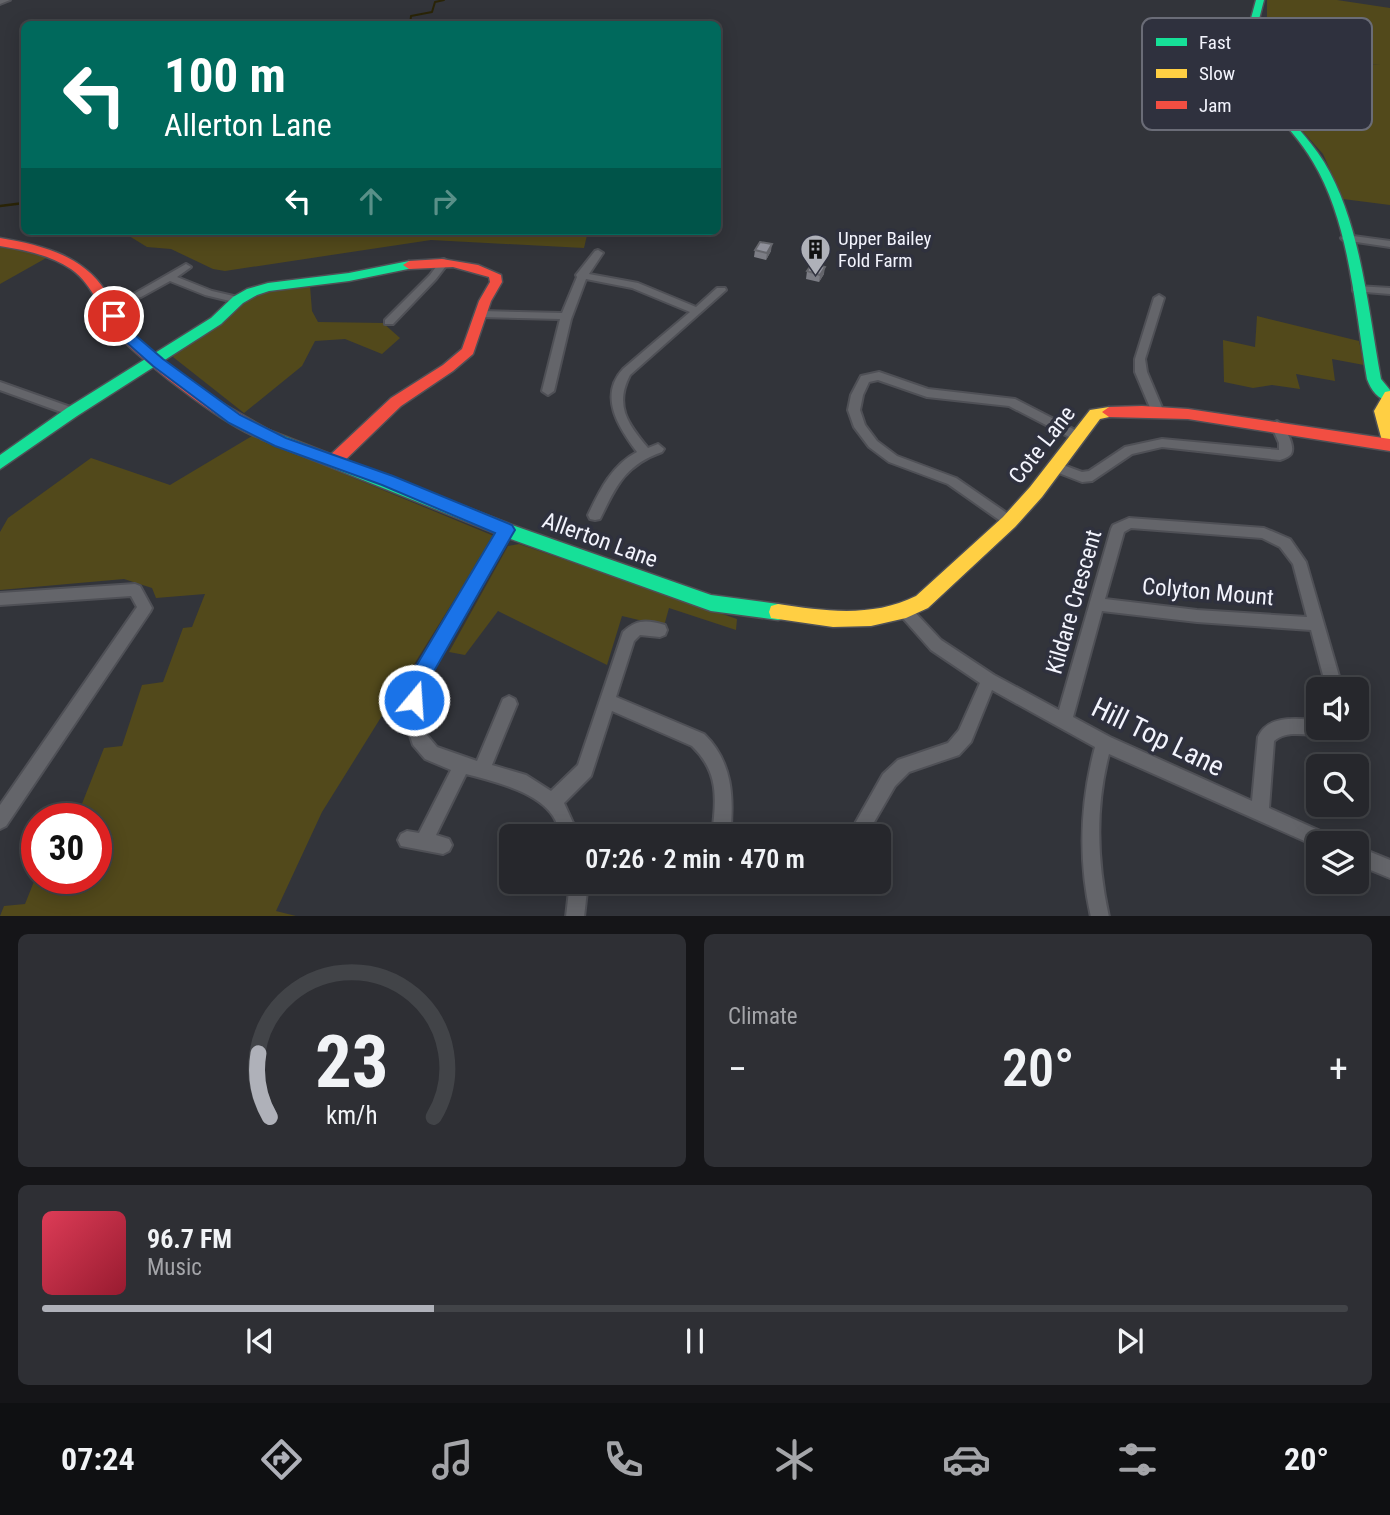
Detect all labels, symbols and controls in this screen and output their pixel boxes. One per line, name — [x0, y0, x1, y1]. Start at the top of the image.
legend — [1142, 18, 1372, 130]
text: Fast — [1199, 31, 1231, 54]
text: 100 m — [164, 47, 286, 104]
icon: left — [49, 49, 140, 140]
text: Slow — [1199, 62, 1235, 85]
text: Jam — [1199, 94, 1232, 117]
text: Allerton Lane — [164, 106, 332, 144]
icon: left — [279, 182, 317, 220]
icon: ahead — [352, 182, 390, 220]
icon: right — [425, 182, 463, 220]
place label: Upper Bailey Fold Farm — [838, 227, 931, 272]
building icon: Upper Bailey Fold Farm — [798, 232, 832, 276]
pin — [84, 286, 144, 346]
icon: arrive — [95, 297, 133, 335]
street label: Cote Lane — [1003, 401, 1081, 489]
street label: Allerton Lane — [539, 507, 661, 573]
street label: Kildare Crescent — [1041, 527, 1107, 677]
street label: Colyton Mount — [1141, 573, 1275, 611]
position arrow — [377, 663, 451, 737]
map controls — [1306, 677, 1369, 894]
button: sound — [1306, 677, 1369, 740]
street label: Hill Top Lane — [1086, 691, 1230, 783]
button: search — [1306, 754, 1369, 817]
speed limit sign: 30 — [21, 803, 112, 894]
button: layers — [1306, 831, 1369, 894]
text: 07:26 · 2 min · 470 m — [585, 844, 805, 874]
text: Climate — [728, 1003, 798, 1030]
text: 23 — [315, 1019, 389, 1105]
text: 20° — [1002, 1038, 1074, 1099]
text: − — [728, 1047, 747, 1091]
text: + — [1329, 1047, 1348, 1091]
text: km/h — [326, 1100, 378, 1129]
text: 96.7 FM — [147, 1224, 232, 1254]
text: Music — [147, 1254, 202, 1281]
icon: previous — [241, 1322, 279, 1360]
icon: pause — [676, 1322, 714, 1360]
icon: next — [1111, 1322, 1149, 1360]
icon: directions — [257, 1435, 306, 1484]
icon: music — [428, 1435, 477, 1484]
icon: phone — [599, 1435, 648, 1484]
icon: climate — [770, 1435, 819, 1484]
icon: car — [942, 1435, 991, 1484]
icon: filters — [1113, 1435, 1162, 1484]
text: 07:24 — [61, 1440, 135, 1478]
text: 20° — [1284, 1440, 1329, 1478]

